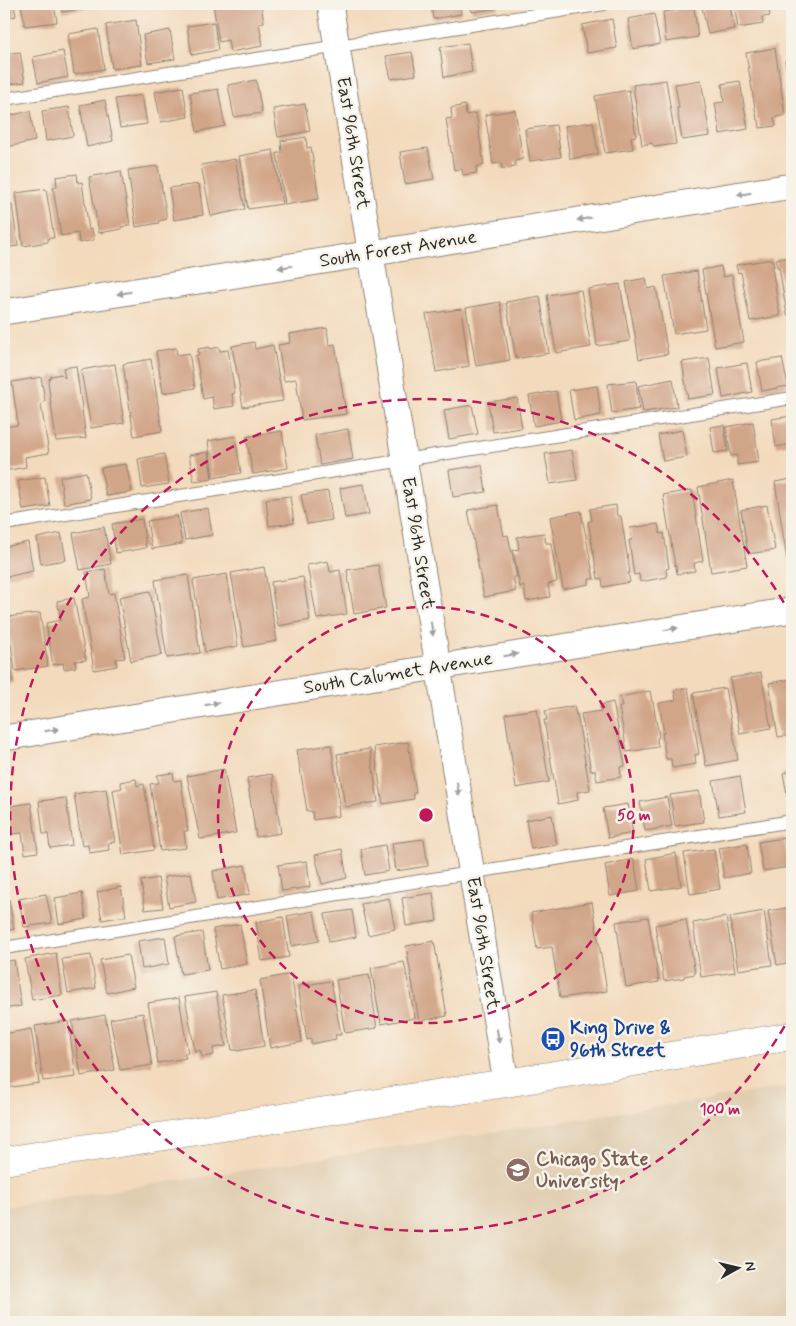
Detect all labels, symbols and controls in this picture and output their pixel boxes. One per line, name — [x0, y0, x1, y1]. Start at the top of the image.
street label: East 96th Street — [330, 75, 376, 211]
one-way arrow — [736, 190, 752, 198]
one-way arrow — [575, 216, 591, 224]
street label: South Forest Avenue — [318, 224, 478, 274]
one-way arrow — [277, 264, 293, 272]
one-way arrow — [116, 289, 132, 297]
street label: East 96th Street — [395, 475, 441, 611]
one-way arrow — [429, 621, 437, 637]
one-way arrow — [664, 625, 680, 633]
street label: South Calumet Avenue — [302, 646, 494, 700]
one-way arrow — [503, 651, 519, 659]
one-way arrow — [205, 700, 221, 708]
one-way arrow — [44, 726, 60, 734]
one-way arrow — [455, 782, 463, 798]
centre of rings — [417, 806, 435, 824]
text: 50 m — [617, 806, 651, 826]
street label: East 96th Street — [460, 875, 506, 1011]
place label: King Drive & 96th Street — [570, 1016, 671, 1063]
bus stop icon: King Drive & 96th Street — [540, 1026, 566, 1052]
one-way arrow — [495, 1028, 503, 1044]
text: 100 m — [700, 1100, 740, 1120]
place label: Chicago State University — [536, 1147, 648, 1194]
school or university icon: Chicago State University — [505, 1157, 531, 1183]
north arrow — [714, 1244, 764, 1294]
text: N — [740, 1260, 759, 1272]

